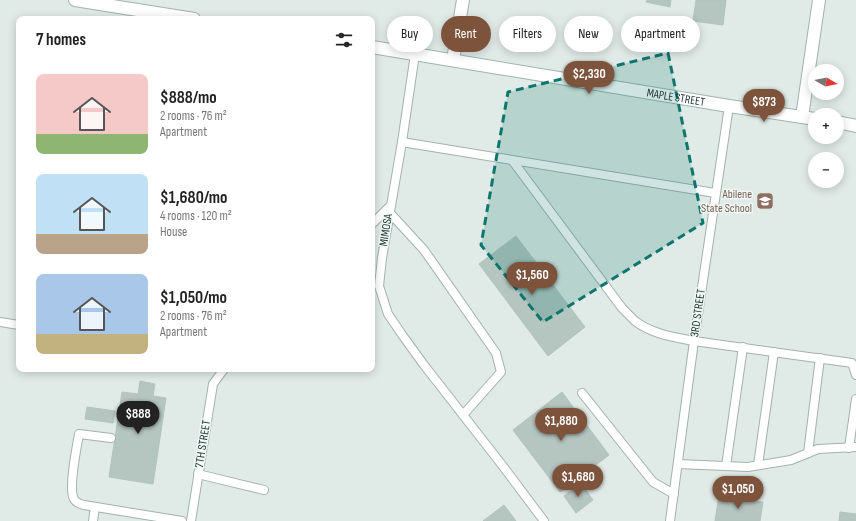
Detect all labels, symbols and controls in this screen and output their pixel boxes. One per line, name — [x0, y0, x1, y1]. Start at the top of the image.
chip: Buy — [387, 16, 433, 52]
chip: Rent — [441, 16, 491, 52]
chip: Filters — [499, 16, 556, 52]
chip: New — [564, 16, 613, 52]
chip: Apartment — [621, 16, 700, 52]
icon: filters — [333, 29, 355, 51]
text: 7 homes — [36, 30, 86, 50]
pin: $2,330 — [556, 61, 622, 95]
north arrow — [808, 64, 844, 100]
map controls — [808, 64, 844, 188]
text: $2,330 — [572, 66, 606, 82]
street label: MAPLE STREET — [646, 85, 706, 109]
text: $888/mo — [160, 88, 217, 108]
pin: $873 — [740, 89, 788, 123]
icon: home — [68, 90, 116, 138]
text: $873 — [752, 94, 776, 110]
text: 2 rooms · 76 m² — [160, 108, 227, 124]
button: + — [808, 108, 844, 144]
text: Apartment — [160, 124, 207, 140]
button: − — [808, 152, 844, 188]
place label: Abilene State School — [701, 187, 752, 216]
text: $1,680/mo — [160, 188, 228, 208]
icon: home — [68, 190, 116, 238]
school or university icon: Abilene State School — [755, 191, 775, 211]
text: 4 rooms · 120 m² — [160, 208, 232, 224]
street label: MIMOSA — [376, 212, 396, 247]
text: House — [160, 224, 187, 240]
pin: $1,560 — [499, 262, 565, 296]
text: $1,560 — [515, 267, 549, 283]
text: $1,050/mo — [160, 288, 227, 308]
street label: 3RD STREET — [687, 288, 709, 338]
icon: home — [68, 290, 116, 338]
text: 2 rooms · 76 m² — [160, 308, 227, 324]
text: Apartment — [160, 324, 207, 340]
pin: $888 — [114, 401, 162, 435]
text: $888 — [125, 406, 151, 422]
pin: $1,880 — [528, 408, 594, 442]
text: $1,880 — [544, 413, 578, 429]
street label: 7TH STREET — [192, 419, 214, 469]
pin: $1,680 — [545, 464, 611, 498]
text: $1,680 — [561, 469, 595, 485]
pin: $1,050 — [705, 476, 771, 510]
text: $1,050 — [721, 481, 755, 497]

